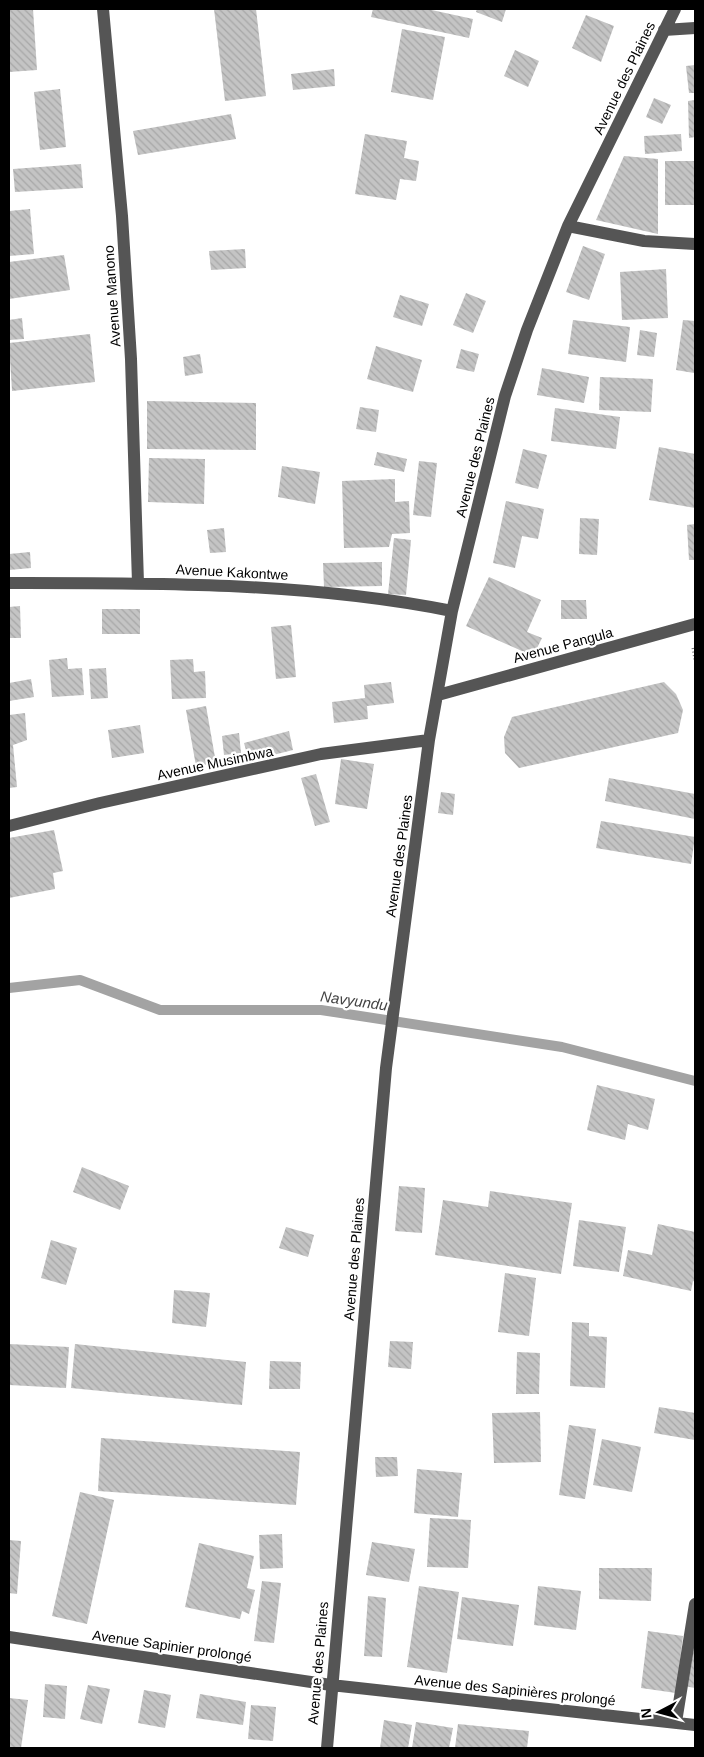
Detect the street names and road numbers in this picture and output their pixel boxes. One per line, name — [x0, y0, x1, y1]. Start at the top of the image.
street label: Avenue des Plaines — [590, 19, 658, 137]
street label: Avenue Manono — [100, 244, 124, 347]
street label: Avenue des Plaines — [452, 395, 498, 519]
street label: Avenue Kakontwe — [175, 561, 289, 583]
street label: Avenue Pangula — [511, 624, 615, 666]
street label: Avenue Musimbwa — [156, 743, 275, 783]
street label: Avenue des Plaines — [382, 794, 416, 918]
street label: Avenue des Plaines — [341, 1197, 367, 1321]
street label: Avenue des Plaines — [305, 1601, 331, 1725]
street label: Avenue Sapinier prolongé — [91, 1627, 253, 1665]
street label: Avenue des Sapinières prolongé — [414, 1671, 617, 1709]

